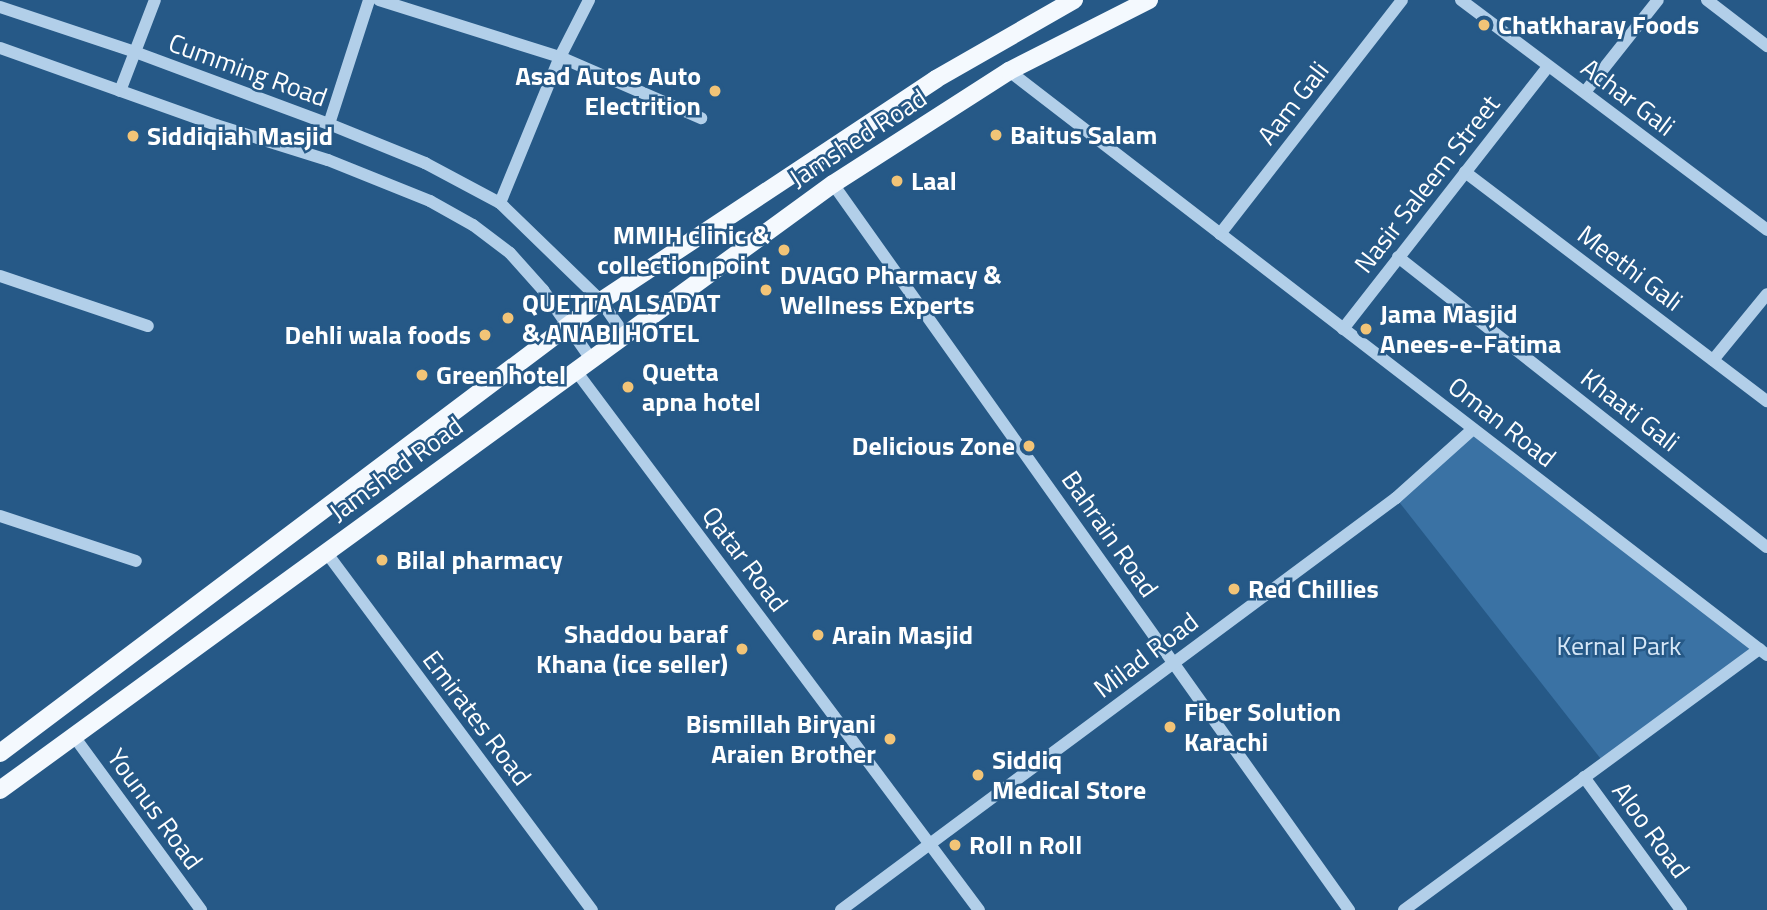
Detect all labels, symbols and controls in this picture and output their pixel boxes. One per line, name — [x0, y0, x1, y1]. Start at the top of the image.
place label: Chatkharay Foods — [1498, 9, 1699, 41]
marker: Chatkharay Foods — [1476, 17, 1492, 33]
street label: Cumming Road — [165, 27, 331, 113]
street label: Achar Gali — [1575, 52, 1681, 142]
street label: Aam Gali — [1251, 55, 1335, 151]
place label: Asad Autos Auto Electrition — [515, 60, 701, 122]
street label: Jamshed Road — [784, 82, 932, 194]
marker: Asad Autos Auto Electrition — [707, 83, 723, 99]
street label: Nasir Saleem Street — [1348, 89, 1506, 279]
place label: Baitus Salam — [1010, 119, 1157, 151]
place label: Siddiqiah Masjid — [147, 120, 333, 152]
marker: Baitus Salam — [988, 127, 1004, 143]
marker: Siddiqiah Masjid — [125, 128, 141, 144]
place label: Laal — [911, 165, 957, 197]
marker: Laal — [889, 173, 905, 189]
street label: Meethi Gali — [1571, 218, 1689, 318]
place label: MMIH clinic & collection point — [597, 219, 770, 280]
marker: MMIH clinic & collection point — [776, 242, 792, 258]
place label: DVAGO Pharmacy & Wellness Experts — [780, 259, 1002, 320]
marker: DVAGO Pharmacy & Wellness Experts — [758, 282, 774, 298]
place label: QUETTA ALSADAT & ANABI HOTEL — [522, 287, 720, 348]
place label: Jama Masjid Anees-e-Fatima — [1380, 298, 1561, 360]
marker: QUETTA ALSADAT & ANABI HOTEL — [500, 310, 516, 326]
place label: Dehli wala foods — [285, 319, 471, 351]
marker: Jama Masjid Anees-e-Fatima — [1358, 321, 1374, 337]
marker: Dehli wala foods — [477, 327, 493, 343]
place label: Quetta apna hotel — [642, 356, 761, 418]
place label: Green hotel — [436, 359, 566, 391]
street label: Khaati Gali — [1575, 362, 1685, 458]
marker: Green hotel — [414, 367, 430, 383]
street label: Oman Road — [1442, 370, 1562, 474]
marker: Quetta apna hotel — [620, 379, 636, 395]
street label: Jamshed Road — [323, 410, 469, 528]
place label: Delicious Zone — [852, 430, 1015, 462]
marker: Delicious Zone — [1021, 438, 1037, 454]
street label: Bahrain Road — [1055, 465, 1165, 603]
street label: Qatar Road — [695, 500, 795, 618]
place label: Bilal pharmacy — [396, 544, 563, 576]
marker: Bilal pharmacy — [374, 552, 390, 568]
place label: Red Chillies — [1248, 573, 1379, 605]
marker: Red Chillies — [1226, 581, 1242, 597]
street label: Milad Road — [1088, 606, 1204, 704]
place label: Shaddou baraf Khana (ice seller) — [536, 618, 728, 680]
place label: Arain Masjid — [832, 619, 973, 651]
marker: Arain Masjid — [810, 627, 826, 643]
park label: Kernal Park — [1556, 630, 1682, 662]
marker: Shaddou baraf Khana (ice seller) — [734, 641, 750, 657]
street label: Emirates Road — [416, 645, 538, 791]
place label: Fiber Solution Karachi — [1184, 696, 1341, 758]
place label: Bismillah Biryani Araien Brother — [686, 708, 876, 770]
marker: Fiber Solution Karachi — [1162, 719, 1178, 735]
marker: Bismillah Biryani Araien Brother — [882, 731, 898, 747]
street label: Younus Road — [101, 743, 209, 875]
place label: Siddiq Medical Store — [992, 744, 1146, 806]
marker: Siddiq Medical Store — [970, 767, 986, 783]
street label: Aloo Road — [1606, 776, 1696, 884]
place label: Roll n Roll — [969, 829, 1082, 861]
marker: Roll n Roll — [947, 837, 963, 853]

